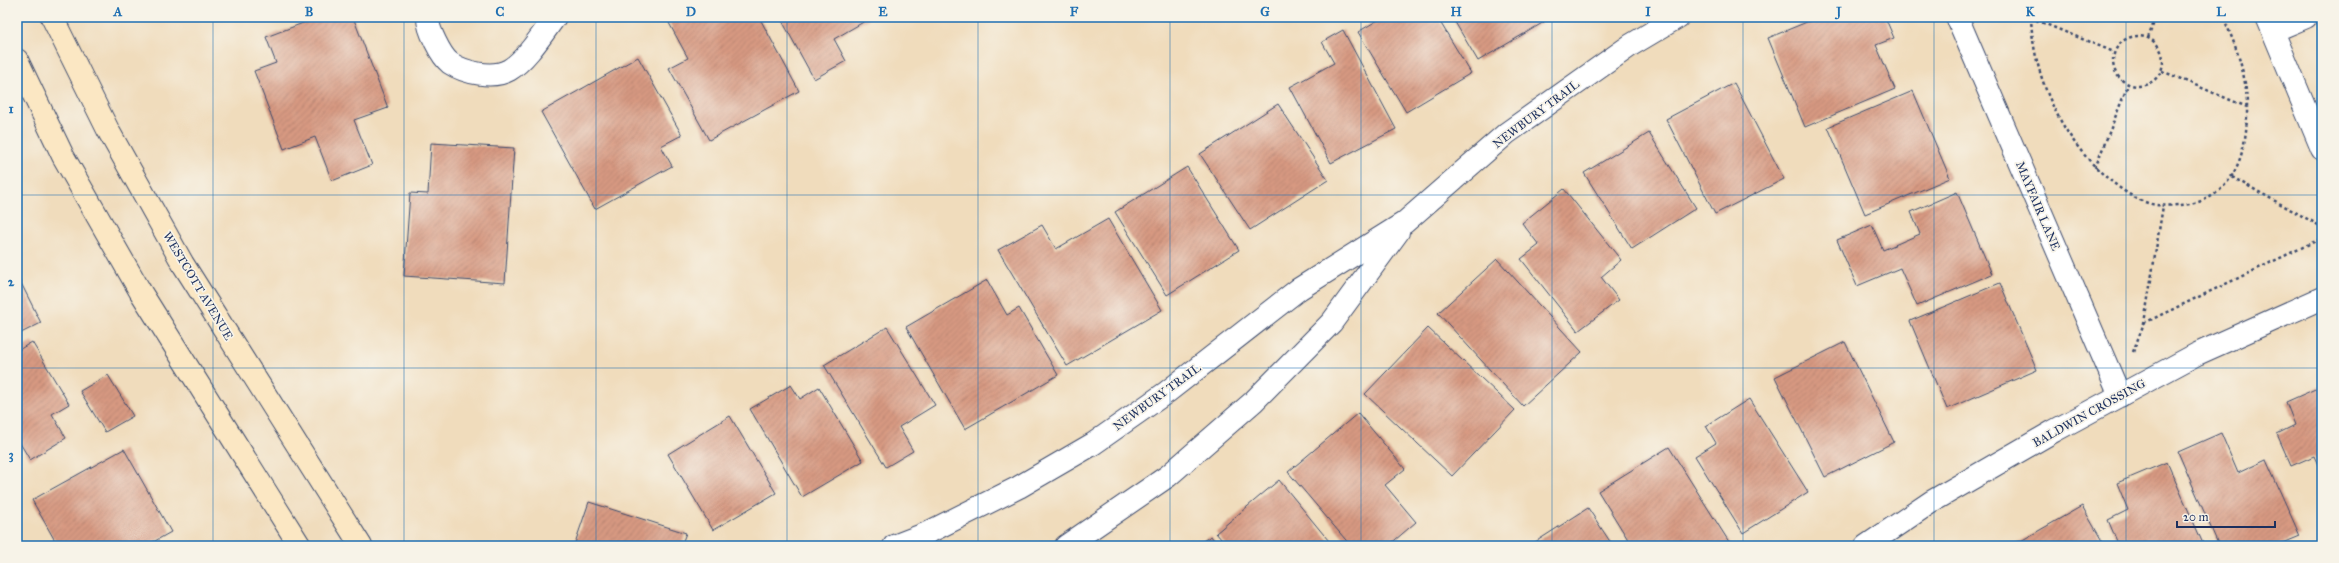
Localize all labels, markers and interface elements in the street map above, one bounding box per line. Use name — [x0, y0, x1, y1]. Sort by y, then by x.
text: A — [113, 4, 123, 20]
text: B — [305, 4, 314, 20]
text: C — [496, 4, 505, 20]
text: D — [686, 4, 696, 20]
text: E — [878, 4, 888, 20]
text: F — [1070, 4, 1079, 20]
text: G — [1260, 4, 1270, 20]
text: H — [1450, 4, 1462, 20]
text: I — [1645, 4, 1651, 20]
text: J — [1834, 4, 1842, 20]
text: K — [2025, 4, 2035, 20]
text: L — [2216, 4, 2226, 20]
street label: NEWBURY TRAIL — [1490, 77, 1582, 151]
text: 1 — [8, 101, 14, 117]
street label: MAYFAIR LANE — [2013, 159, 2063, 253]
street label: WESTCOTT AVENUE — [160, 229, 236, 343]
text: 2 — [8, 274, 15, 290]
street label: NEWBURY TRAIL — [1111, 361, 1203, 433]
street label: BALDWIN CROSSING — [2030, 376, 2148, 450]
text: 3 — [8, 447, 14, 463]
scale bar — [2177, 503, 2275, 529]
text: 20 m — [2183, 510, 2209, 524]

